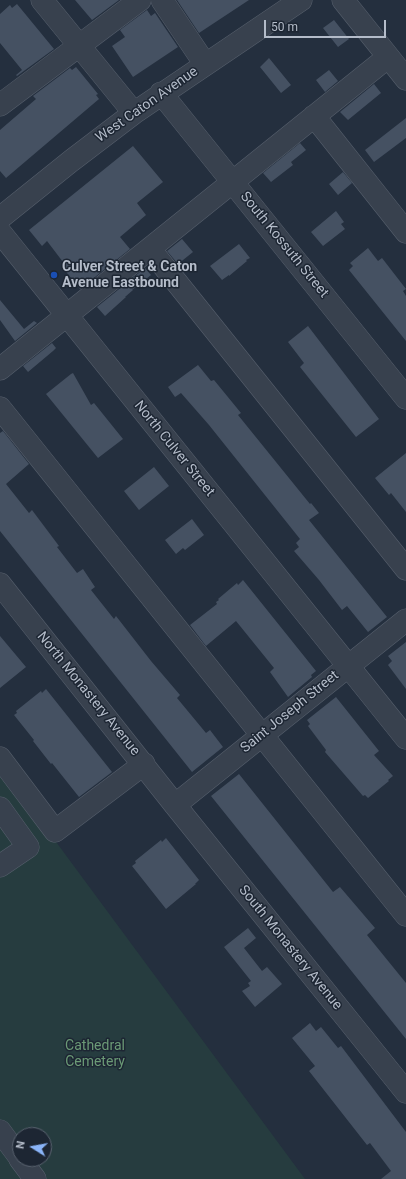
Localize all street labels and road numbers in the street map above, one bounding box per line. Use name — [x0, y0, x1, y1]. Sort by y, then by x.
street label: West Caton Avenue — [93, 63, 201, 147]
street label: South Kossuth Street — [236, 189, 332, 301]
street label: North Culver Street — [130, 398, 218, 500]
street label: North Monastery Avenue — [33, 629, 143, 759]
street label: Saint Joseph Street — [238, 667, 342, 757]
street label: South Monastery Avenue — [235, 882, 345, 1014]

